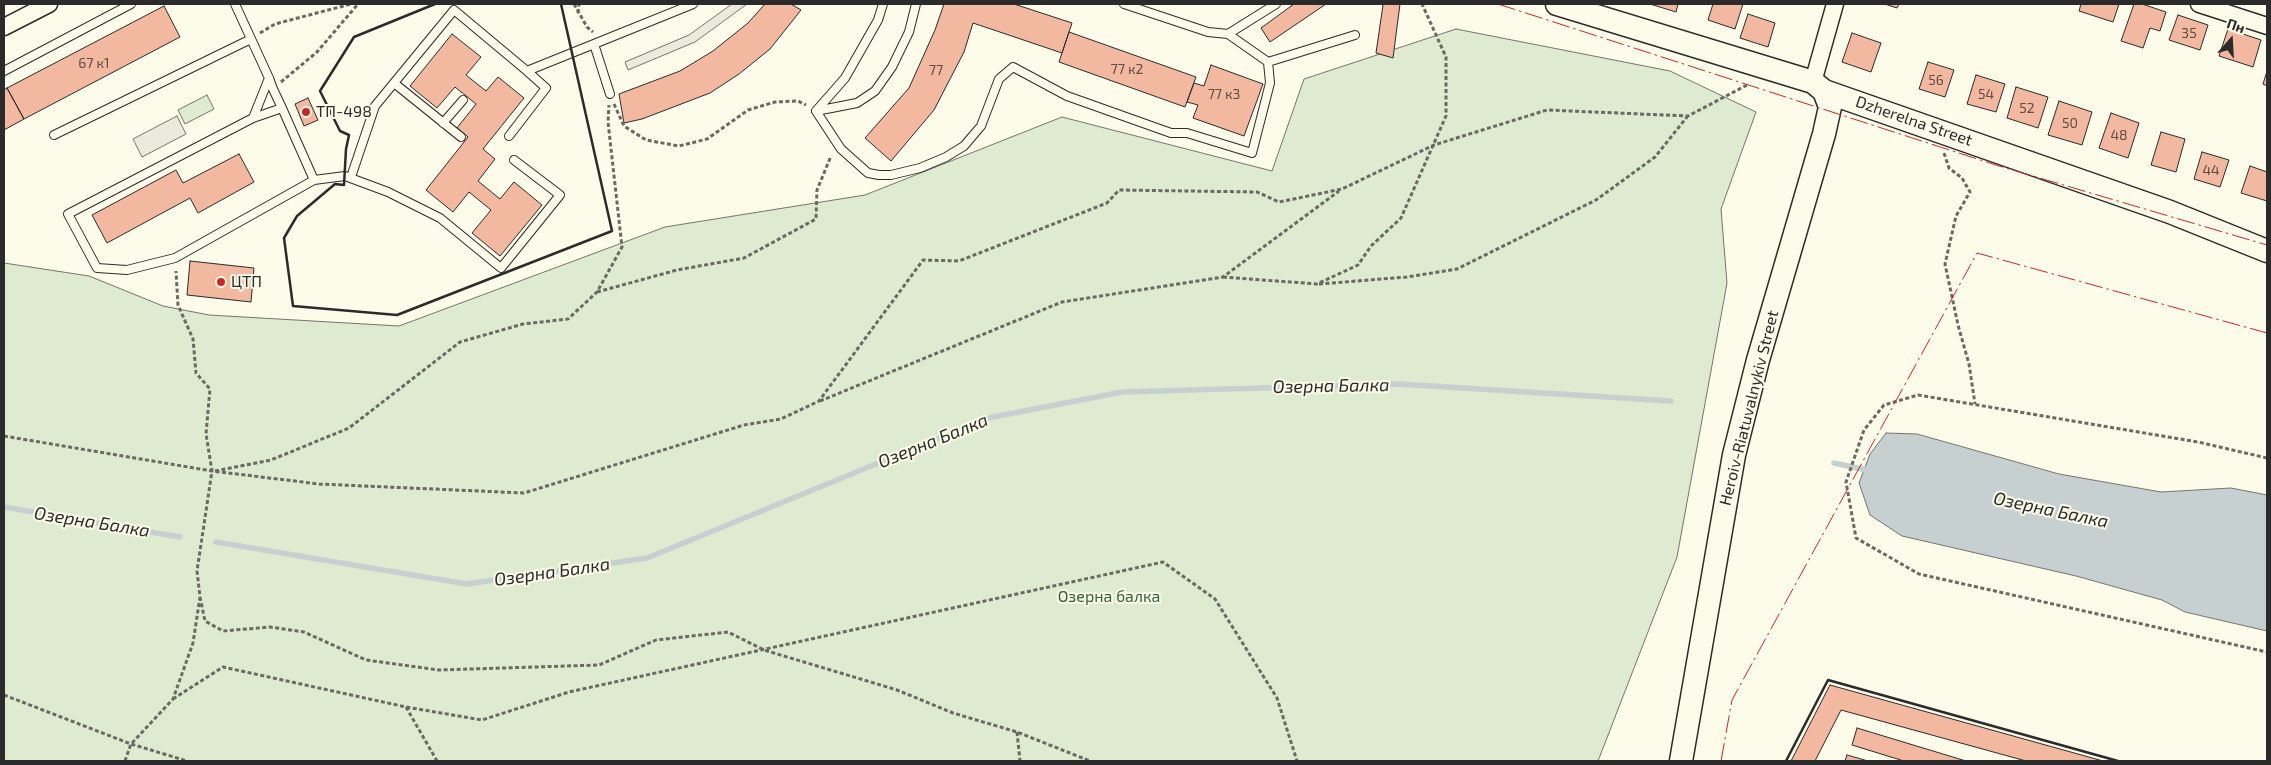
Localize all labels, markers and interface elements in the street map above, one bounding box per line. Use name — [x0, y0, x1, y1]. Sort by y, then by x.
text: Пн — [2225, 14, 2247, 36]
north arrow — [2206, 15, 2256, 65]
house number: 35 — [2181, 25, 2197, 41]
house number: 67 к1 — [78, 55, 110, 71]
house number: 77 к2 — [1111, 61, 1143, 77]
house number: 77 — [929, 62, 943, 78]
house number: 56 — [1928, 72, 1944, 88]
house number: 77 к3 — [1208, 86, 1240, 102]
house number: 54 — [1978, 86, 1994, 102]
street label: Dzherelna Street — [1853, 92, 1975, 150]
house number: 52 — [2019, 100, 2035, 116]
place label: ТП-498 — [316, 102, 372, 122]
marker: ТП-498 — [300, 106, 312, 118]
house number: 50 — [2062, 115, 2078, 131]
house number: 48 — [2110, 127, 2128, 143]
house number: 44 — [2202, 162, 2220, 178]
place label: ЦТП — [231, 272, 262, 292]
marker: ЦТП — [215, 276, 227, 288]
street label: Heroiv-Riatuvalnykiv Street — [1715, 308, 1783, 508]
water label: Озерна Балка — [1272, 374, 1390, 398]
water label: Озерна Балка — [875, 409, 991, 473]
water label: Озерна Балка — [1992, 487, 2110, 533]
water label: Озерна Балка — [33, 502, 151, 542]
water label: Озерна Балка — [493, 553, 611, 591]
park label: Озерна балка — [1058, 587, 1160, 607]

